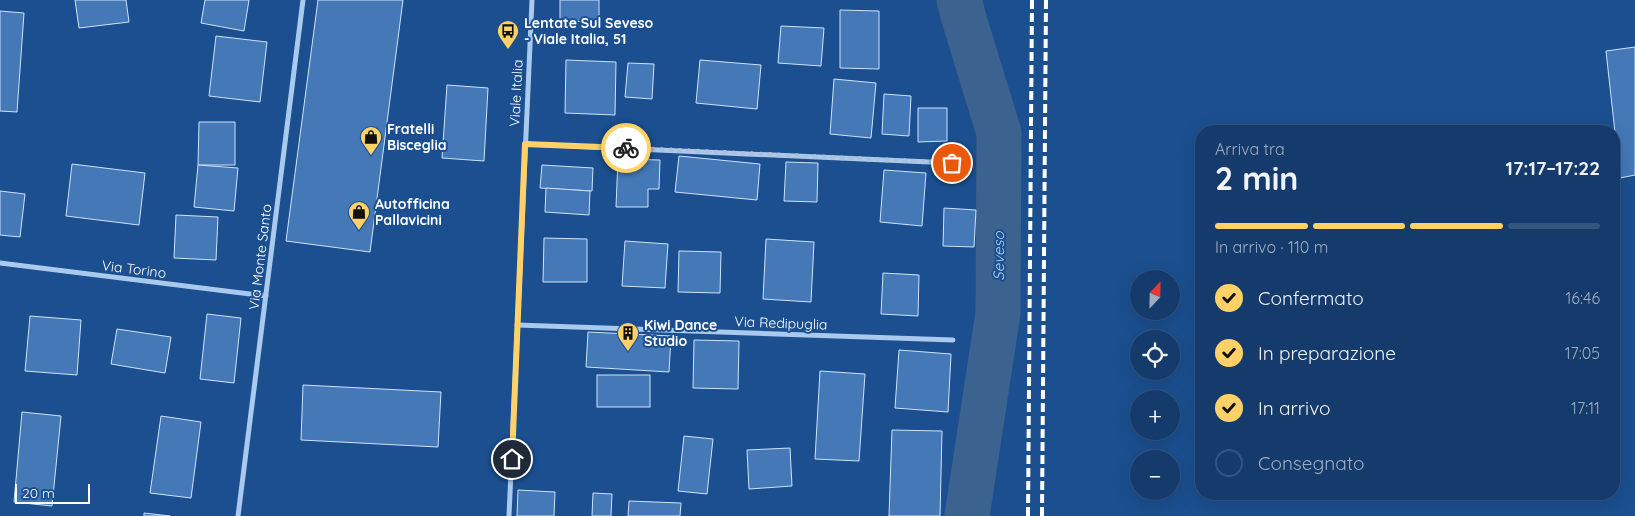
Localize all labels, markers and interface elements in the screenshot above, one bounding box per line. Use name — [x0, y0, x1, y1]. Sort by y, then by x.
place label: Lentate Sul Seveso - Viale Italia, 51 — [524, 14, 653, 48]
bus stop icon: Lentate Sul Seveso - Viale Italia, 51 — [496, 19, 520, 50]
street label: Viale Italia — [505, 59, 527, 127]
place label: Fratelli Bisceglia — [387, 120, 447, 154]
courier — [601, 123, 651, 173]
shop icon: Fratelli Bisceglia — [359, 125, 383, 156]
icon: bike — [612, 134, 640, 162]
text: Arriva tra — [1215, 139, 1285, 159]
pin — [931, 142, 973, 184]
icon: bag — [938, 149, 966, 177]
text: 17:17–17:22 — [1505, 156, 1600, 180]
text: 2 min — [1215, 158, 1298, 198]
place label: Autofficina Pallavicini — [375, 195, 450, 229]
shop icon: Autofficina Pallavicini — [347, 200, 371, 231]
street label: Via Monte Santo — [245, 203, 275, 311]
water label: Seveso — [989, 230, 1008, 281]
text: In arrivo · 110 m — [1215, 237, 1328, 257]
street label: Via Torino — [101, 256, 167, 282]
north arrow — [1130, 270, 1180, 320]
map controls — [1130, 270, 1180, 500]
icon: check — [1215, 284, 1243, 312]
text: Confermato — [1258, 286, 1364, 310]
text: 16:46 — [1565, 288, 1600, 308]
street label: Via Redipuglia — [734, 312, 828, 334]
place label: Kiwi Dance Studio — [644, 316, 717, 350]
building icon: Kiwi Dance Studio — [616, 321, 640, 352]
button: locate — [1130, 330, 1180, 380]
icon: check — [1215, 339, 1243, 367]
text: In preparazione — [1258, 341, 1396, 365]
text: 17:05 — [1565, 343, 1600, 363]
button: + — [1130, 390, 1180, 440]
icon: check — [1215, 394, 1243, 422]
text: In arrivo — [1258, 396, 1331, 420]
text: 17:11 — [1571, 398, 1600, 418]
pin — [491, 438, 533, 480]
icon: home — [498, 445, 526, 473]
button: − — [1130, 450, 1180, 500]
text: Consegnato — [1258, 451, 1365, 475]
scale bar — [15, 481, 90, 504]
text: 20 m — [22, 484, 55, 502]

